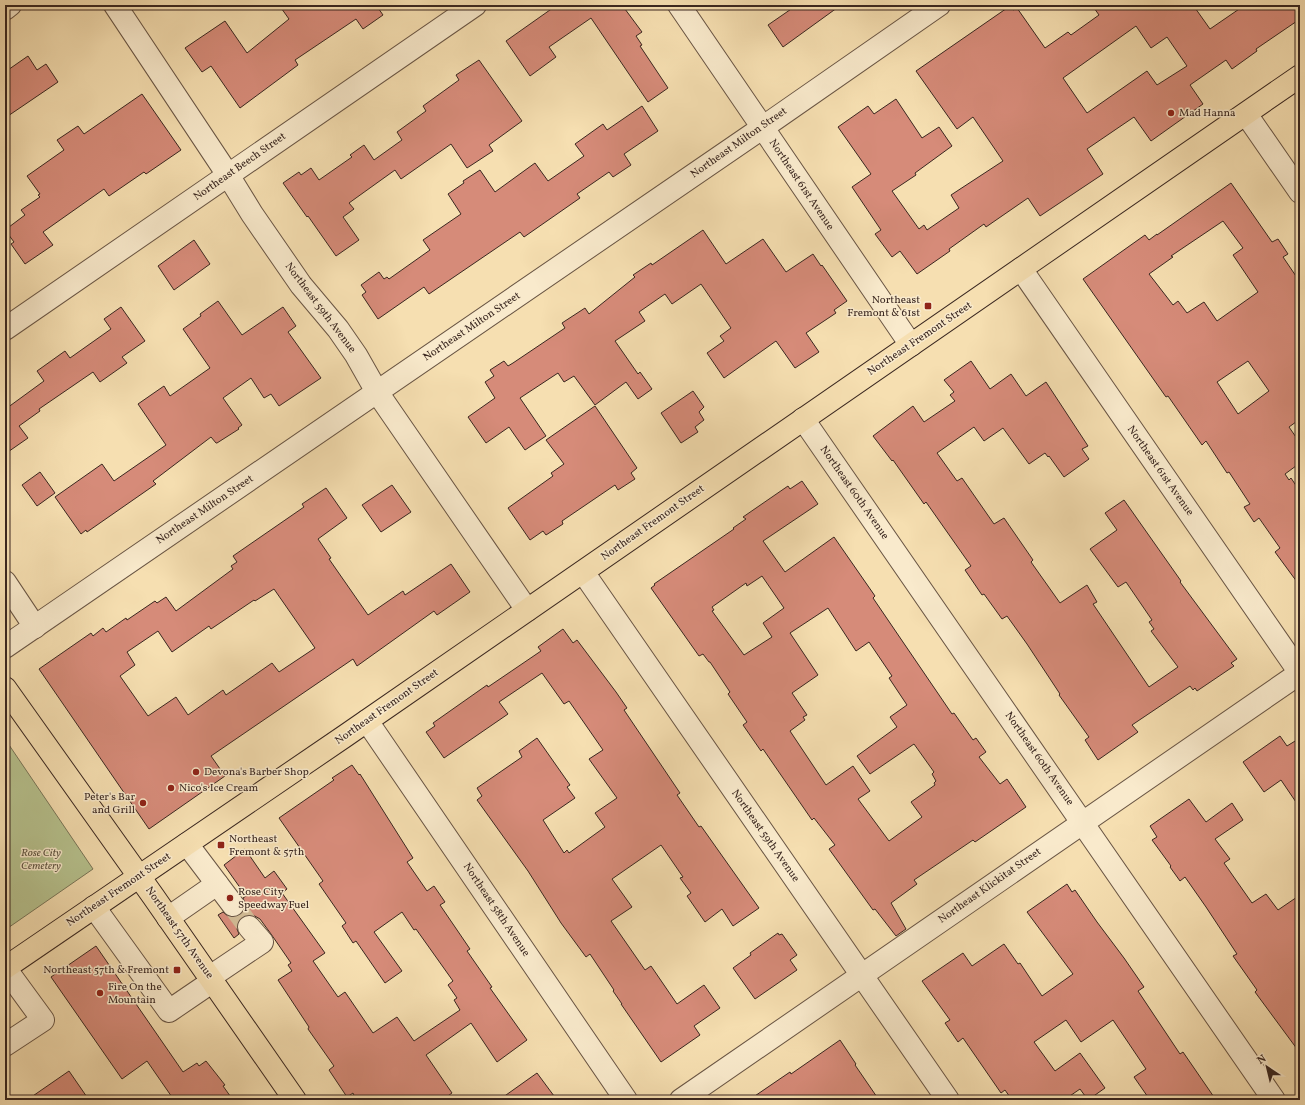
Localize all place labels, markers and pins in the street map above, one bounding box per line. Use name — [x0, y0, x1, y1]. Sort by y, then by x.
place label: Mad Hanna — [1179, 106, 1236, 121]
marker: Mad Hanna — [1166, 108, 1176, 118]
place label: Northeast Fremont & 61st — [847, 293, 920, 321]
marker: Northeast Fremont & 61st — [923, 301, 933, 311]
place label: Devona's Barber Shop — [204, 765, 309, 780]
marker: Devona's Barber Shop — [191, 767, 201, 777]
place label: Nico's Ice Cream — [179, 781, 258, 796]
marker: Nico's Ice Cream — [166, 783, 176, 793]
place label: Peter's Bar and Grill — [84, 790, 135, 818]
marker: Peter's Bar and Grill — [138, 798, 148, 808]
place label: Northeast Fremont & 57th — [229, 832, 305, 860]
marker: Northeast Fremont & 57th — [216, 840, 226, 850]
place label: Rose City Speedway Fuel — [238, 885, 309, 913]
marker: Rose City Speedway Fuel — [225, 893, 235, 903]
place label: Northeast 57th & Fremont — [43, 963, 169, 978]
marker: Northeast 57th & Fremont — [172, 965, 182, 975]
place label: Fire On the Mountain — [108, 980, 162, 1008]
marker: Fire On the Mountain — [95, 988, 105, 998]

